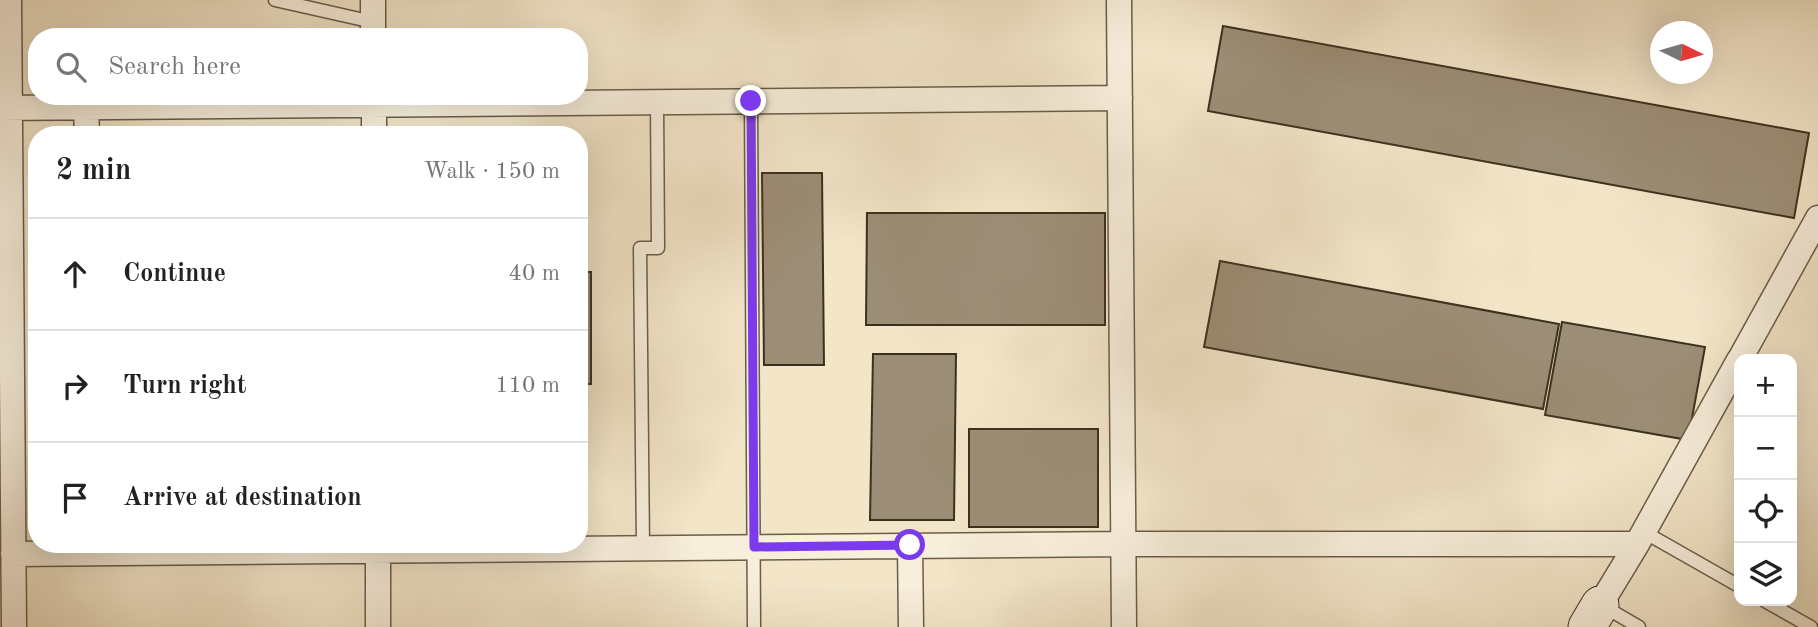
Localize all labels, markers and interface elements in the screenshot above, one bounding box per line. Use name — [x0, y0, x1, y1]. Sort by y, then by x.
north arrow — [1650, 21, 1713, 84]
search box — [28, 28, 588, 105]
icon: search — [52, 48, 90, 86]
text: Search here — [108, 54, 241, 80]
route end — [735, 85, 766, 116]
text: 2 min — [56, 156, 131, 186]
text: Walk · 150 m — [424, 160, 560, 183]
icon: ahead — [56, 255, 94, 293]
text: Continue — [123, 261, 226, 287]
text: 40 m — [509, 262, 560, 285]
map controls — [1734, 354, 1797, 606]
button: + — [1734, 354, 1797, 417]
icon: right — [56, 367, 94, 405]
text: Turn right — [123, 373, 246, 399]
text: 110 m — [495, 374, 560, 397]
button: − — [1734, 417, 1797, 480]
icon: arrive — [56, 479, 94, 517]
button: locate — [1734, 480, 1797, 543]
text: Arrive at destination — [123, 485, 362, 511]
route start — [894, 529, 925, 560]
button: layers — [1734, 543, 1797, 606]

